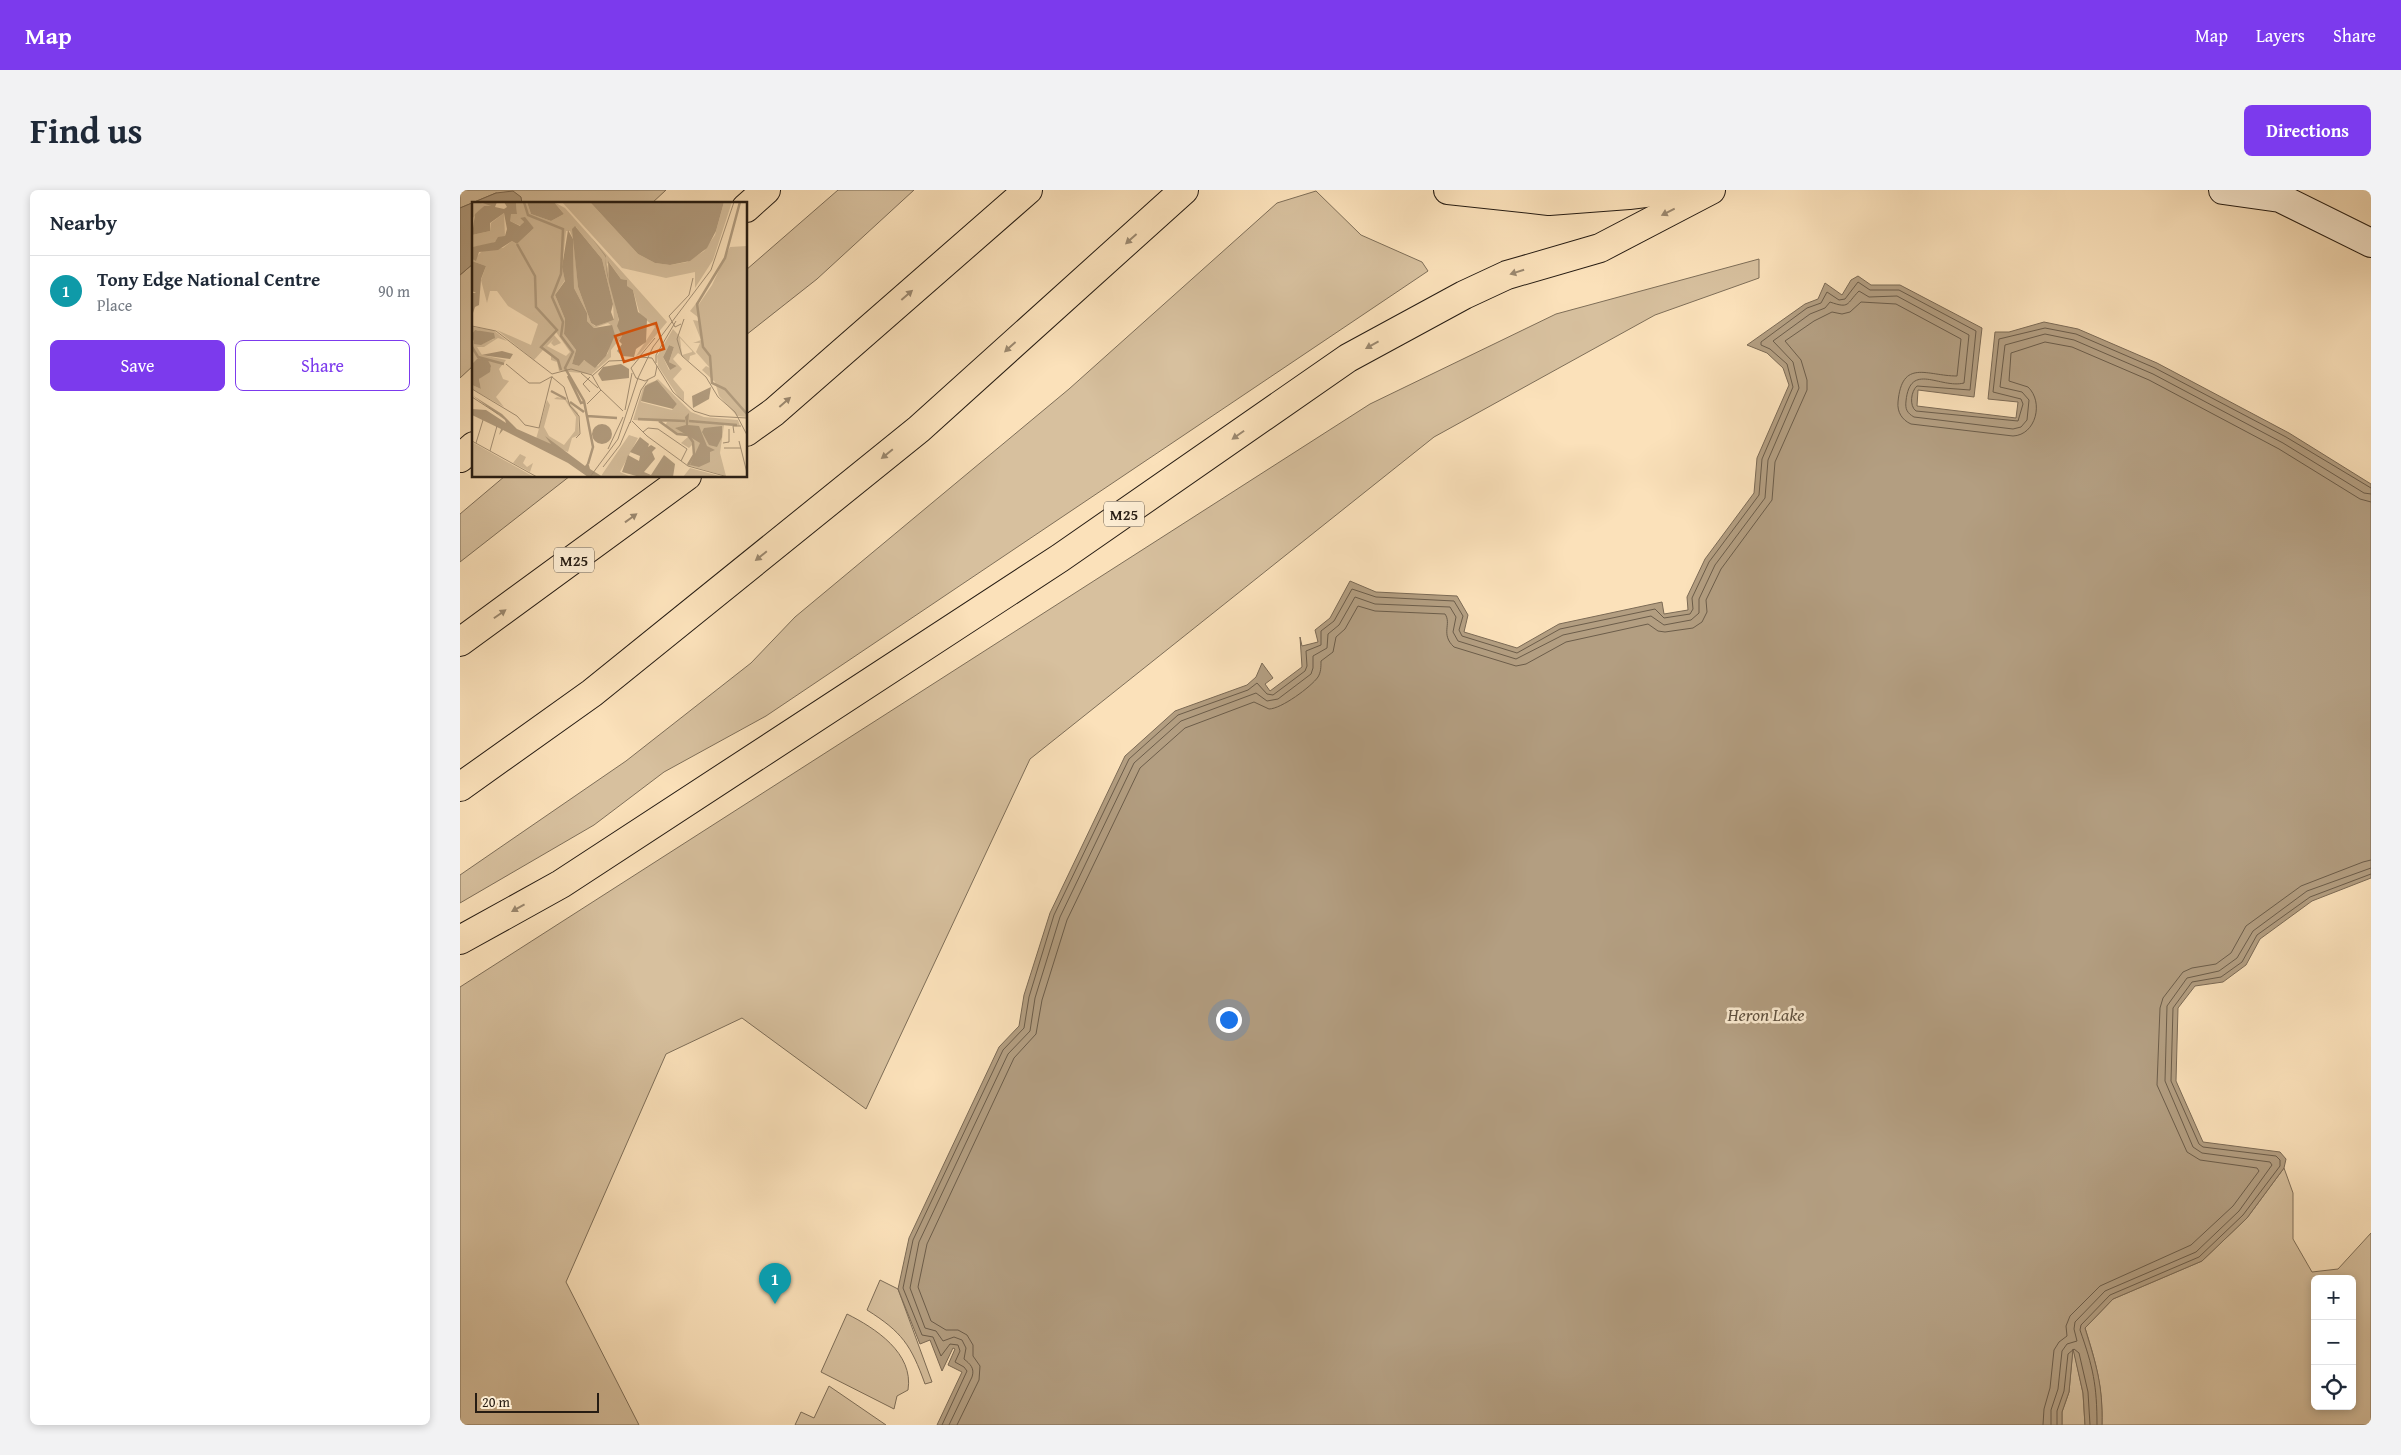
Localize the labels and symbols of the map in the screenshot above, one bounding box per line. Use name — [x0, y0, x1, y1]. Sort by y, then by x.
inset map — [472, 202, 748, 478]
one-way arrow — [1661, 208, 1675, 217]
one-way arrow — [1125, 233, 1137, 245]
one-way arrow — [1510, 269, 1525, 276]
one-way arrow — [900, 290, 913, 301]
one-way arrow — [1004, 341, 1016, 353]
one-way arrow — [1365, 341, 1380, 349]
one-way arrow — [778, 397, 791, 408]
one-way arrow — [1231, 430, 1244, 440]
one-way arrow — [881, 448, 894, 459]
road number: M25 — [1104, 502, 1144, 526]
one-way arrow — [624, 513, 638, 523]
road number: M25 — [554, 548, 594, 572]
one-way arrow — [755, 551, 768, 562]
one-way arrow — [493, 609, 507, 619]
one-way arrow — [511, 903, 525, 912]
water label: Heron Lake — [1726, 1001, 1805, 1028]
your location — [1216, 1007, 1242, 1033]
pin: 1 — [759, 1263, 791, 1304]
scale bar — [475, 1390, 599, 1413]

